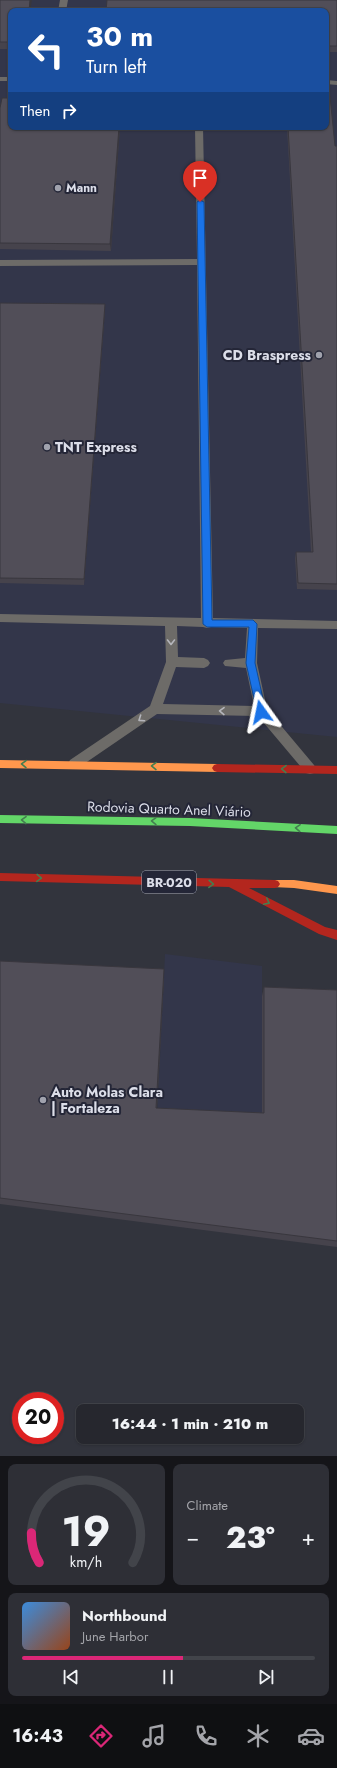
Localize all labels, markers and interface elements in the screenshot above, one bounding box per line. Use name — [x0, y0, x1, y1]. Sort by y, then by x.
text: 30 m — [86, 16, 153, 57]
icon: left — [20, 24, 72, 76]
text: Turn left — [86, 54, 146, 80]
text: Then — [20, 100, 50, 122]
icon: right — [58, 100, 80, 122]
pin — [183, 161, 217, 202]
icon: arrive — [189, 167, 211, 189]
place label: Mann — [66, 179, 97, 197]
marker: Mann — [53, 183, 63, 193]
place label: CD Braspress — [223, 345, 312, 365]
marker: CD Braspress — [314, 350, 324, 360]
place label: TNT Express — [55, 437, 138, 457]
marker: TNT Express — [42, 442, 52, 452]
one-way arrow — [167, 639, 175, 645]
position arrow — [240, 691, 282, 733]
one-way arrow — [219, 707, 225, 715]
one-way arrow — [138, 714, 145, 722]
one-way arrow — [21, 760, 27, 768]
one-way arrow — [151, 762, 157, 770]
one-way arrow — [281, 765, 287, 773]
street label: Rodovia Quarto Anel Viário — [87, 796, 252, 822]
one-way arrow — [21, 816, 27, 824]
one-way arrow — [151, 817, 157, 826]
one-way arrow — [295, 823, 301, 832]
road number: BR-020 — [142, 871, 196, 893]
one-way arrow — [36, 874, 42, 882]
one-way arrow — [208, 879, 214, 888]
one-way arrow — [262, 897, 270, 905]
place label: Auto Molas Clara | Fortaleza — [50, 1082, 163, 1118]
marker: Auto Molas Clara | Fortaleza — [38, 1095, 48, 1105]
speed limit sign: 20 — [12, 1392, 64, 1444]
text: 16:44 · 1 min · 210 m — [112, 1413, 268, 1435]
text: Climate — [187, 1496, 228, 1515]
text: 19 — [62, 1500, 111, 1561]
text: 23° — [226, 1516, 275, 1559]
text: − — [187, 1521, 199, 1553]
text: + — [301, 1521, 315, 1553]
text: km/h — [70, 1551, 102, 1571]
text: Northbound — [82, 1605, 167, 1627]
text: June Harbor — [82, 1627, 148, 1646]
icon: previous — [60, 1666, 82, 1688]
icon: pause — [157, 1666, 179, 1688]
icon: next — [255, 1666, 277, 1688]
icon: directions — [87, 1722, 115, 1750]
icon: music — [140, 1722, 168, 1750]
icon: phone — [192, 1722, 220, 1750]
icon: climate — [244, 1722, 272, 1750]
icon: car — [297, 1722, 325, 1750]
text: 16:43 — [12, 1723, 63, 1749]

